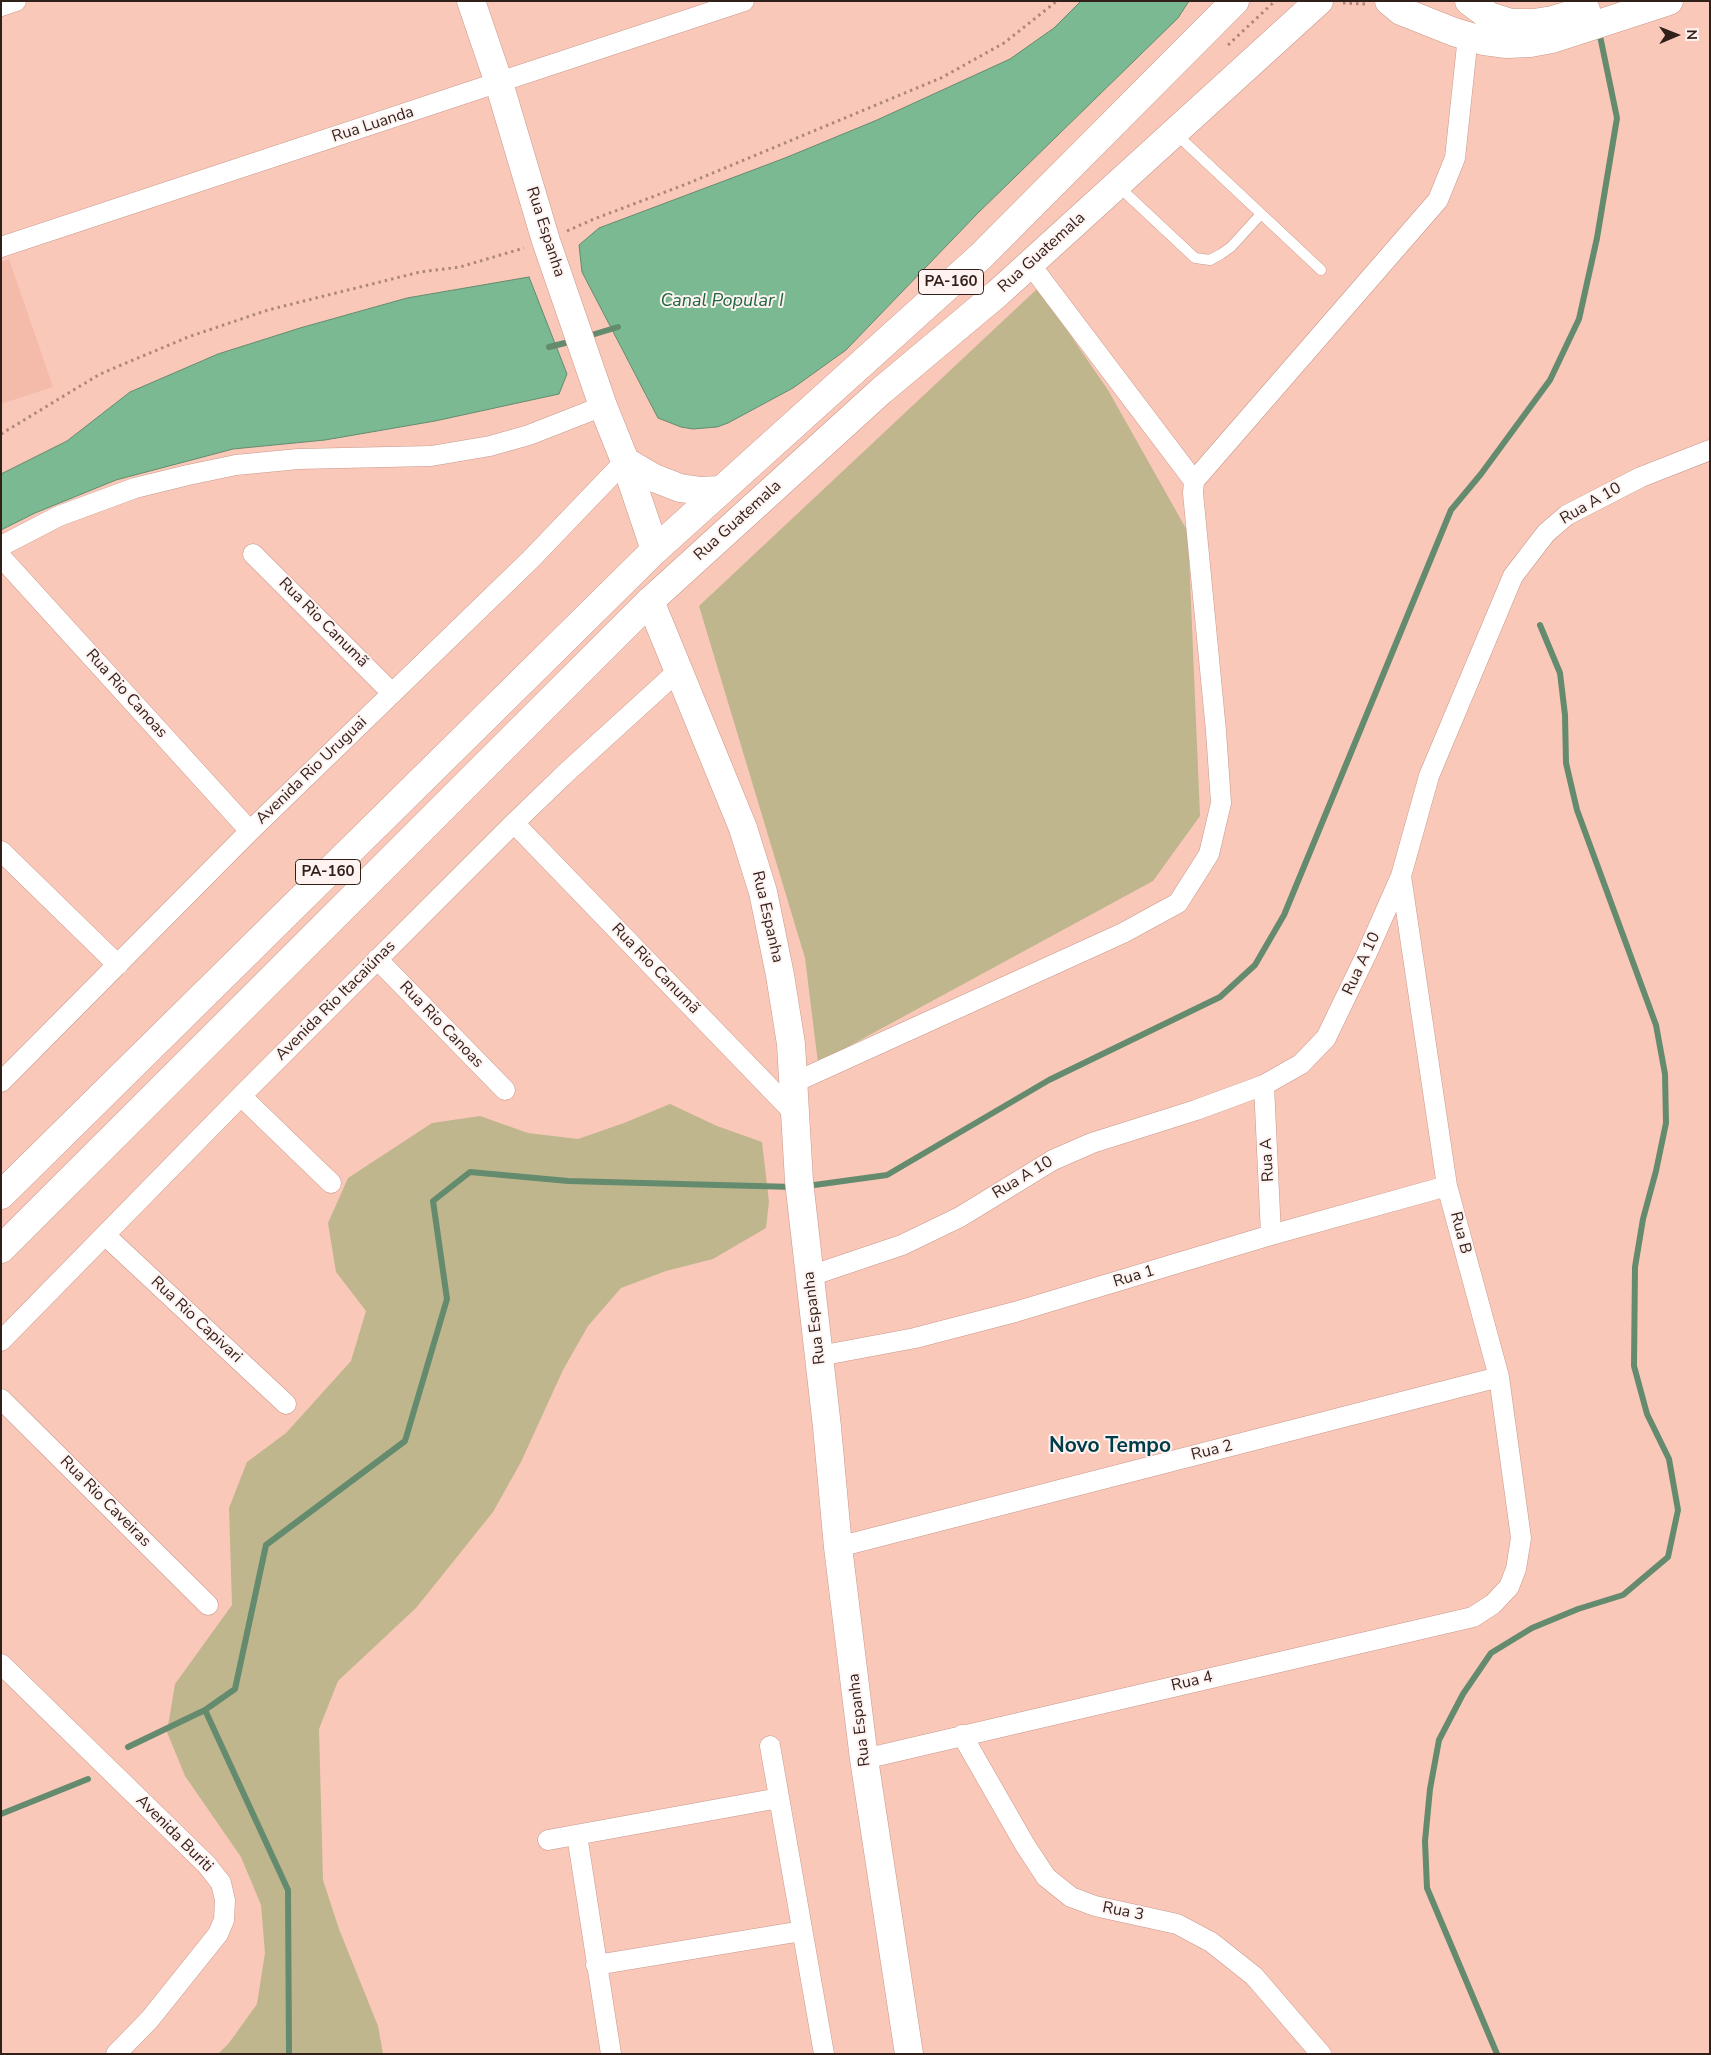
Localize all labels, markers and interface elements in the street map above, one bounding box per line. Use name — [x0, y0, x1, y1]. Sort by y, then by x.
north arrow — [1651, 10, 1701, 60]
text: N — [1682, 29, 1701, 40]
street label: Rua Luanda — [330, 103, 416, 147]
street label: Rua Espanha — [521, 185, 569, 279]
street label: Rua Guatemala — [994, 209, 1090, 297]
road number: PA-160 — [918, 270, 984, 294]
water label: Canal Popular I — [660, 291, 784, 313]
street label: Rua Guatemala — [690, 477, 786, 565]
street label: Rua A 10 — [1557, 479, 1625, 529]
street label: Rua Rio Canumã — [274, 574, 372, 672]
street label: Rua Rio Canoas — [81, 646, 171, 742]
street label: Avenida Rio Uruguai — [252, 713, 372, 829]
road number: PA-160 — [296, 860, 360, 884]
street label: Rua Espanha — [747, 869, 787, 965]
street label: Rua Rio Canumã — [607, 920, 703, 1018]
street label: Rua A 10 — [1339, 929, 1385, 999]
street label: Avenida Rio Itacaiúnas — [272, 937, 400, 1065]
street label: Rua Rio Canoas — [395, 978, 487, 1072]
street label: Rua A — [1257, 1138, 1279, 1182]
street label: Rua A 10 — [989, 1152, 1057, 1204]
street label: Rua B — [1445, 1210, 1475, 1256]
street label: Rua 1 — [1111, 1262, 1157, 1292]
street label: Rua Espanha — [800, 1270, 830, 1366]
street label: Rua Rio Capivari — [146, 1273, 246, 1367]
district label: Novo Tempo — [1049, 1434, 1171, 1460]
street label: Rua 2 — [1189, 1437, 1235, 1465]
street label: Rua Rio Caveiras — [56, 1453, 154, 1551]
street label: Rua 4 — [1169, 1668, 1215, 1696]
street label: Rua Espanha — [845, 1672, 875, 1768]
street label: Avenida Buriti — [131, 1791, 217, 1877]
street label: Rua 3 — [1101, 1899, 1145, 1925]

